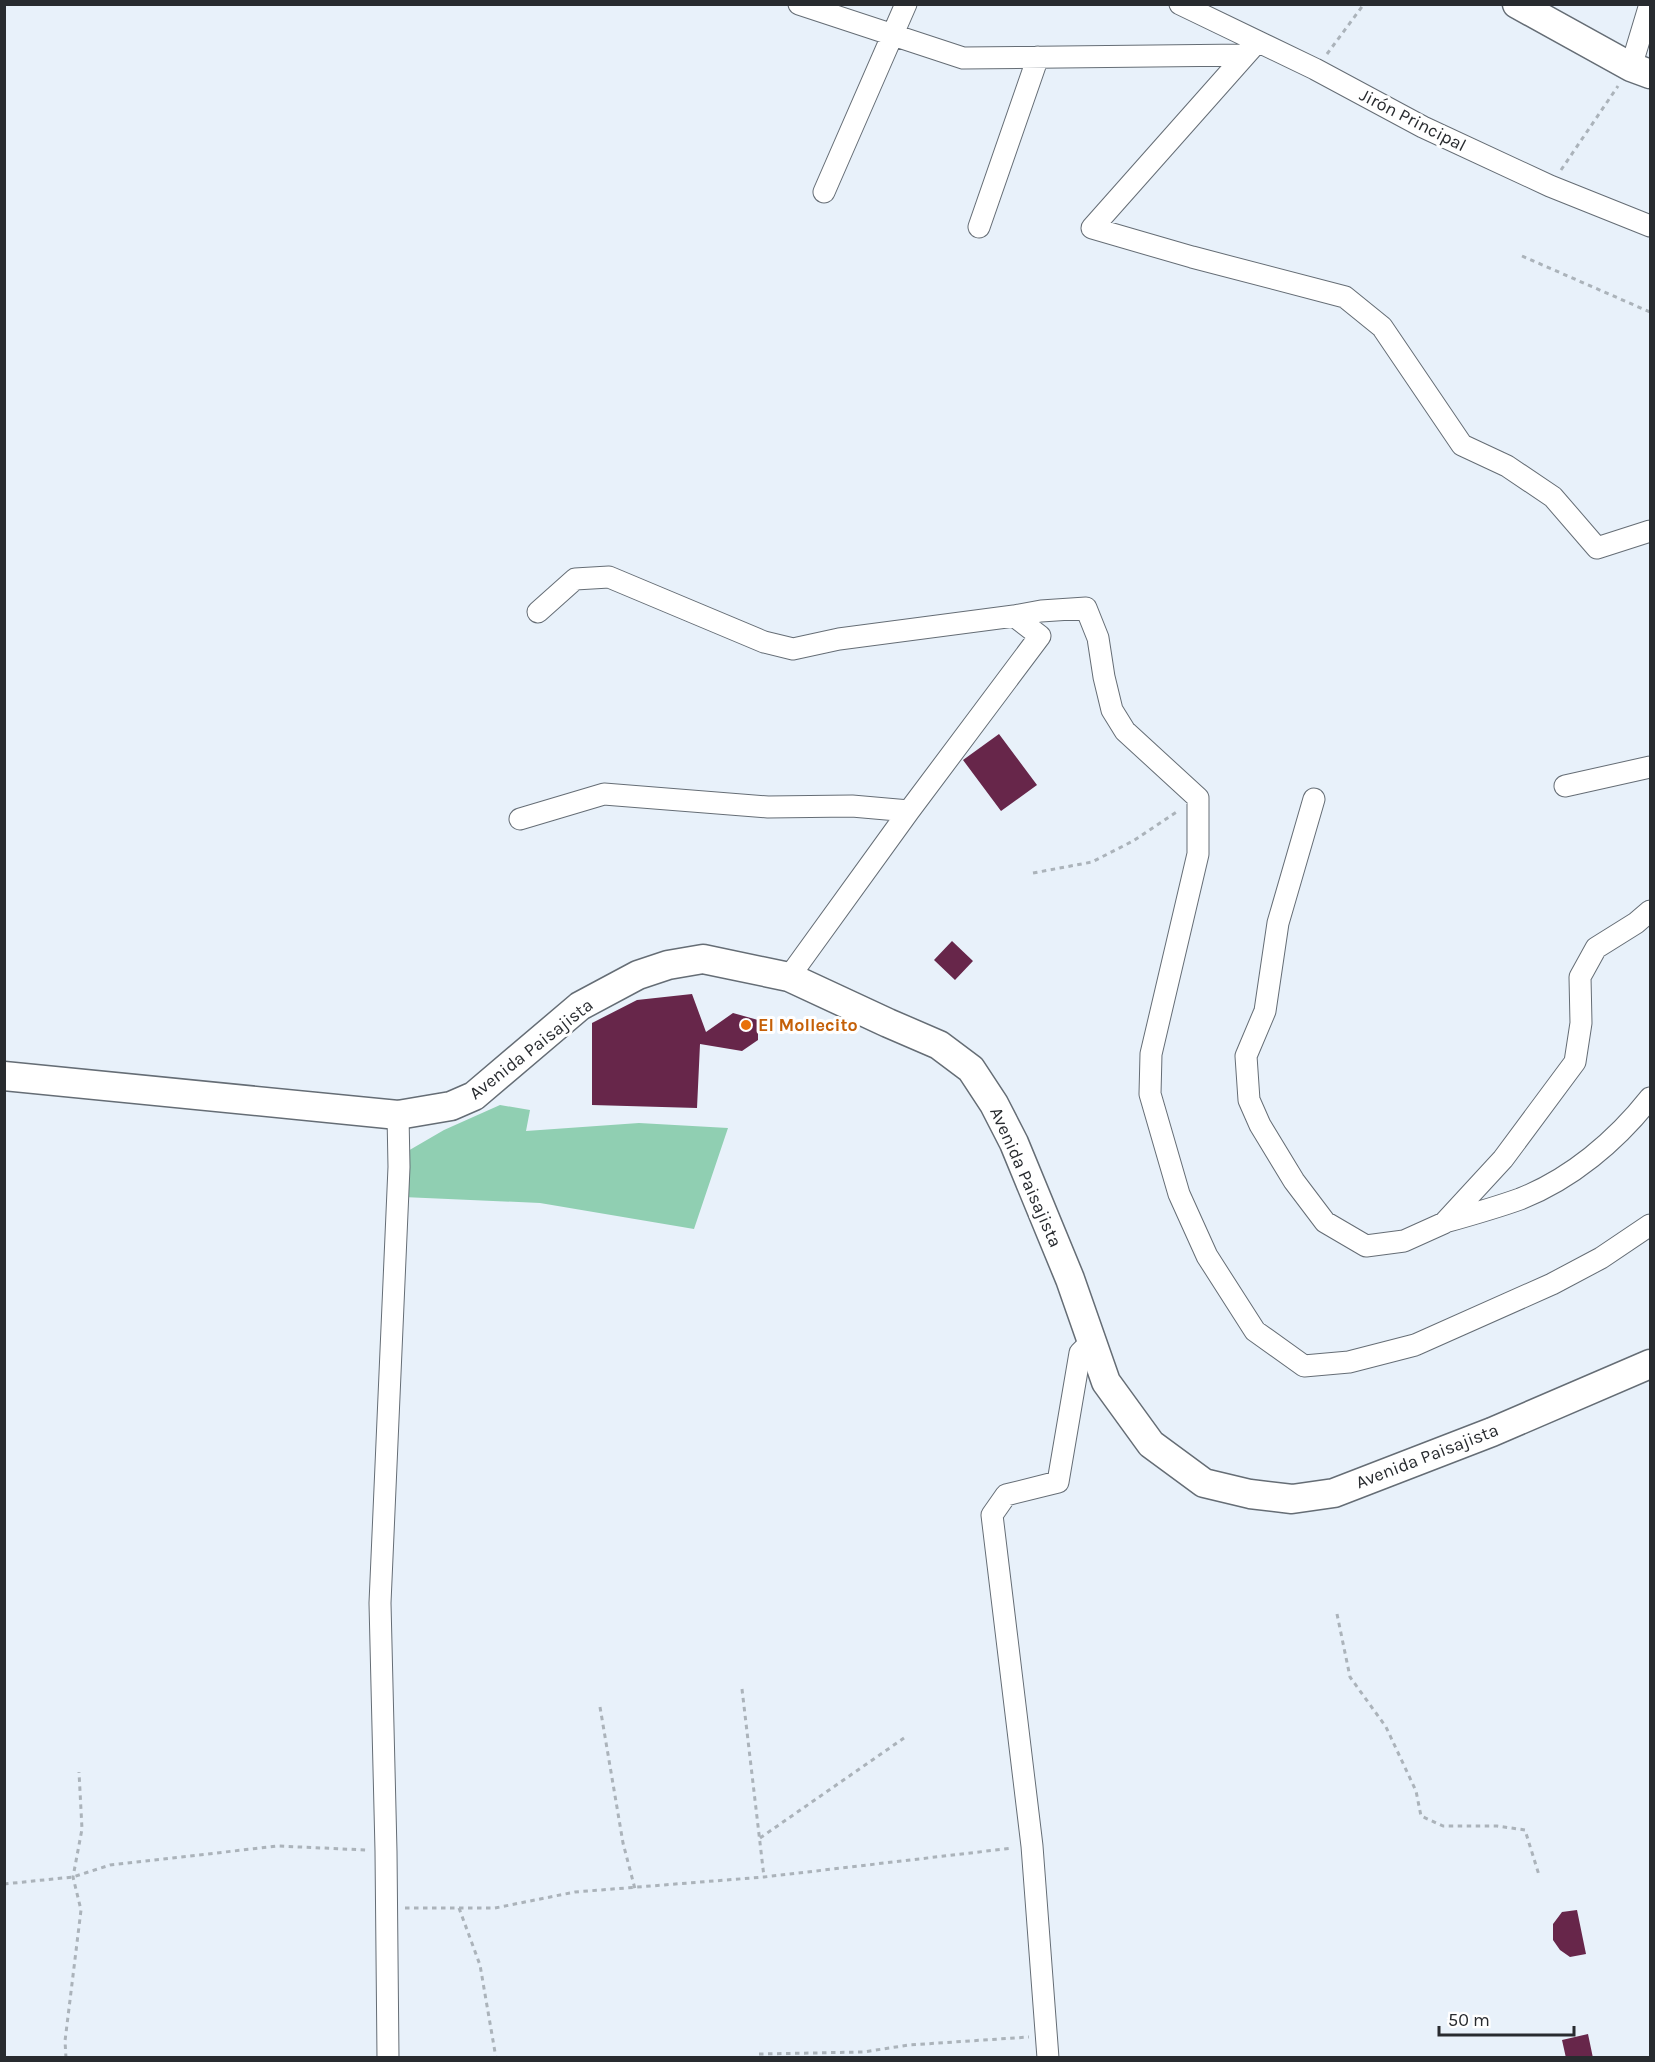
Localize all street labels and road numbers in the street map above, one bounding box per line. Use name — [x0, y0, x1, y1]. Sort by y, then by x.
street label: Jirón Principal — [1356, 84, 1470, 156]
street label: Avenida Paisajista — [465, 994, 597, 1104]
street label: Avenida Paisajista — [985, 1104, 1067, 1250]
street label: Avenida Paisajista — [1353, 1419, 1501, 1493]

